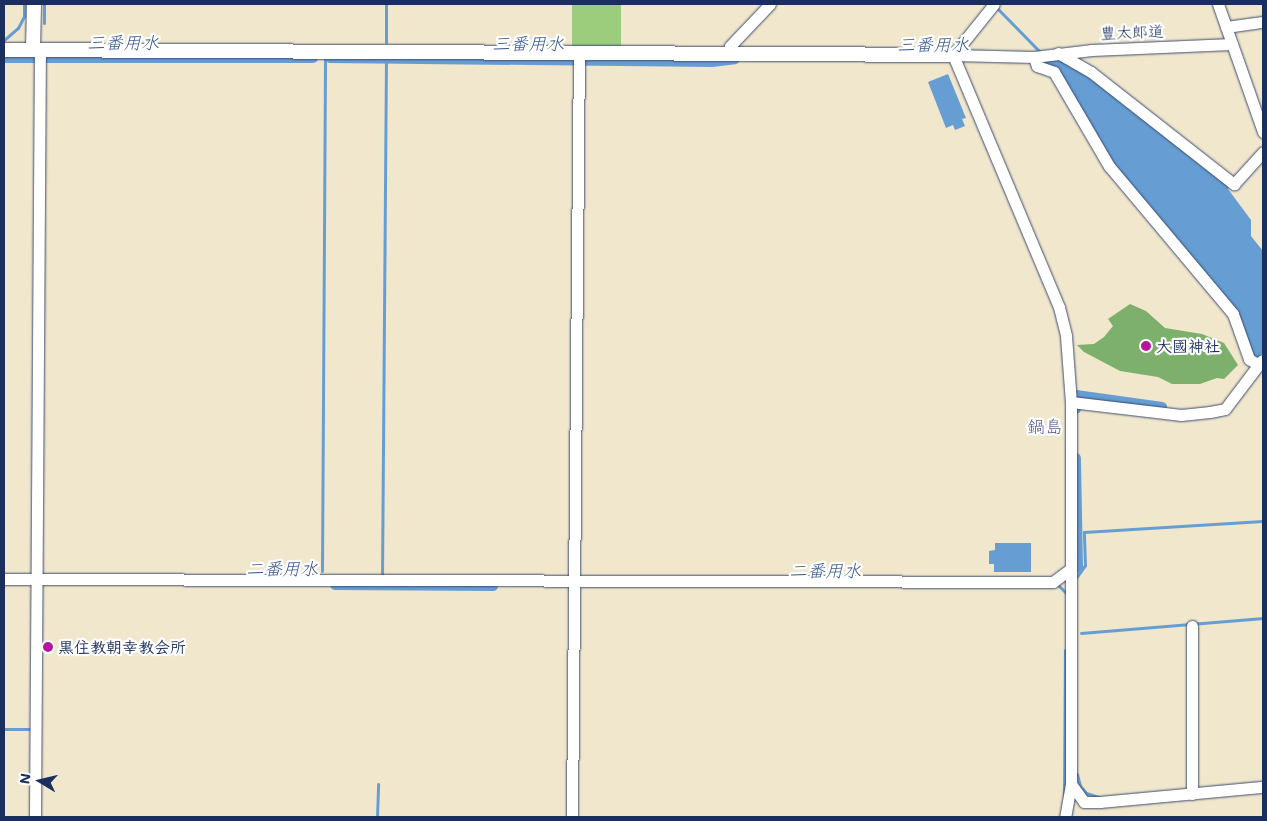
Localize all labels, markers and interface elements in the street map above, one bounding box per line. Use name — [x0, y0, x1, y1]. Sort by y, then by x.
street label: 豊太郎道 — [1100, 21, 1164, 43]
water label: 三番用水 — [87, 31, 159, 53]
water label: 三番用水 — [492, 32, 564, 54]
water label: 三番用水 — [897, 33, 969, 55]
place label: 大國神社 — [1156, 336, 1220, 356]
marker: 大國神社 — [1140, 340, 1152, 352]
district label: 鍋島 — [1027, 415, 1063, 437]
water label: 二番用水 — [246, 557, 318, 579]
water label: 二番用水 — [789, 559, 861, 581]
place label: 黒住教朝幸教会所 — [58, 637, 186, 657]
marker: 黒住教朝幸教会所 — [42, 641, 54, 653]
north arrow — [15, 756, 65, 806]
text: N — [14, 772, 35, 785]

